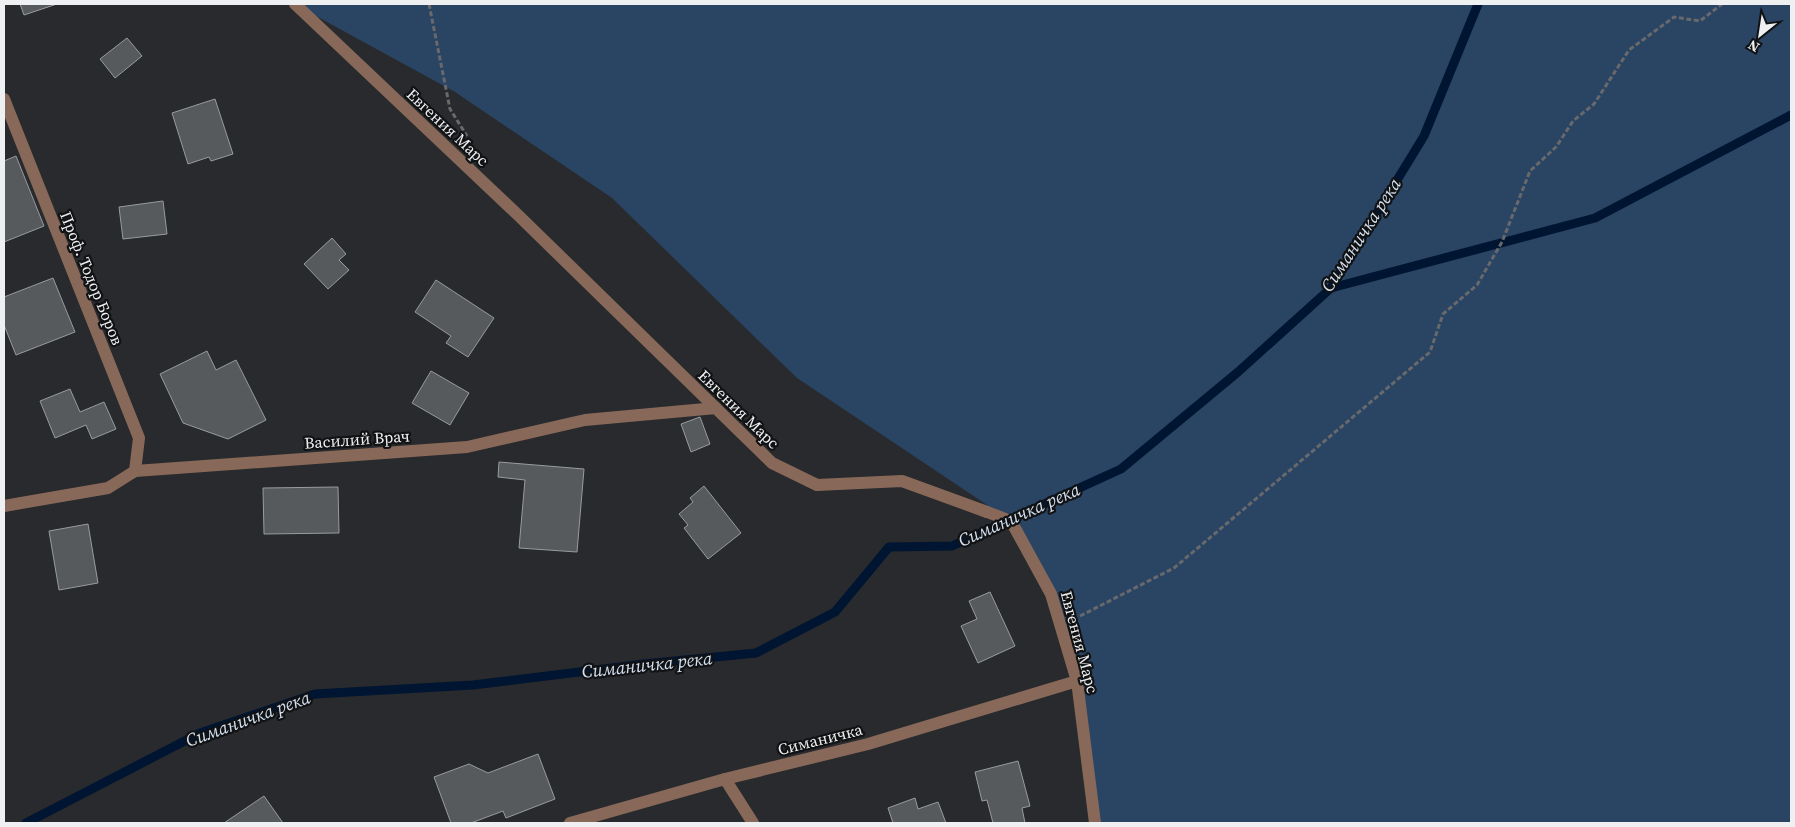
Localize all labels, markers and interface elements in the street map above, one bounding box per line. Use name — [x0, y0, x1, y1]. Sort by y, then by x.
north arrow — [1735, 10, 1785, 60]
text: N — [1744, 35, 1763, 57]
street label: Евгения Марс — [402, 83, 494, 171]
water label: Симаничка река — [1314, 173, 1407, 296]
street label: Проф. Тодор Боров — [55, 208, 129, 348]
street label: Евгения Марс — [694, 365, 785, 454]
street label: Василий Врач — [304, 424, 411, 454]
water label: Симаничка река — [954, 476, 1084, 553]
street label: Евгения Марс — [1056, 588, 1104, 696]
water label: Симаничка река — [581, 645, 714, 684]
water label: Симаничка река — [182, 684, 314, 753]
street label: Симаничка — [775, 718, 865, 760]

